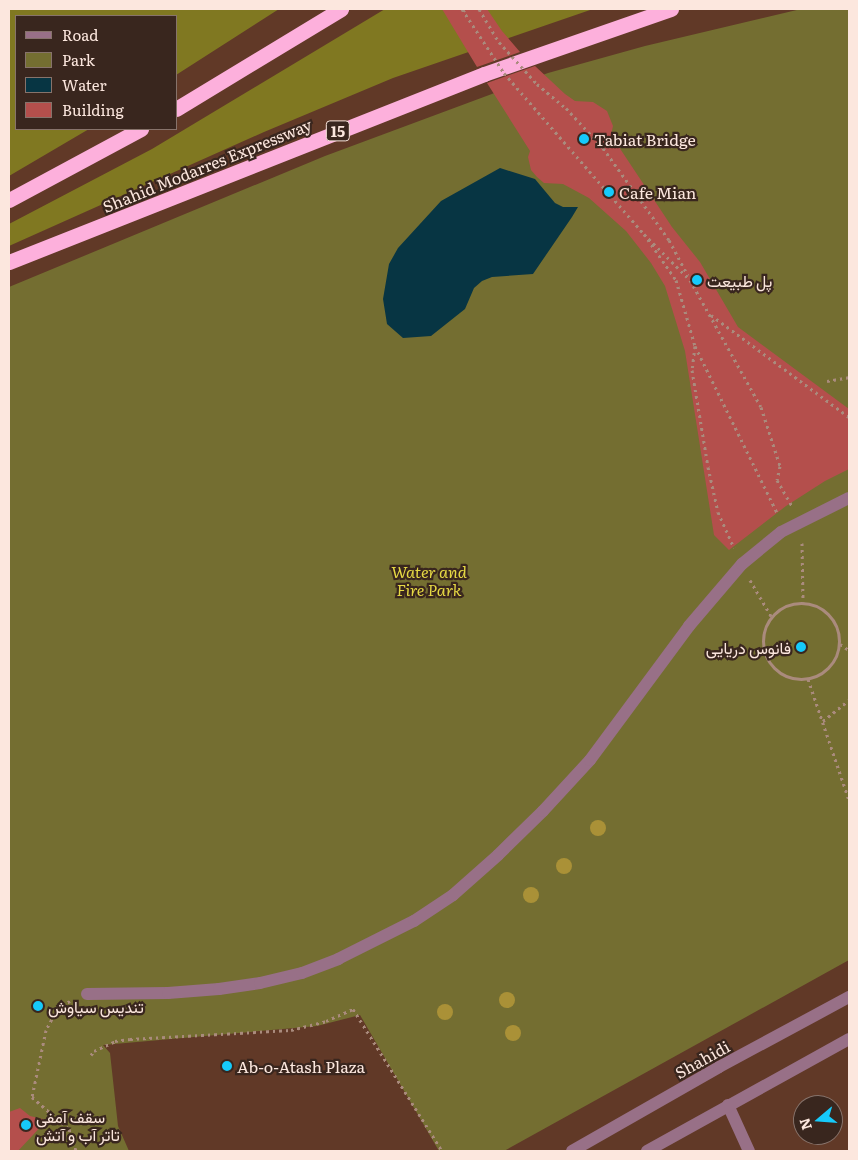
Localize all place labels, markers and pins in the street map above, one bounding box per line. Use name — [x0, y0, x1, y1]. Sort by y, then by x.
place label: Tabiat Bridge — [594, 129, 696, 149]
marker: Tabiat Bridge — [578, 133, 590, 145]
place label: Cafe Mian — [619, 182, 696, 202]
marker: Cafe Mian — [603, 186, 615, 198]
place label: پل طبیعت — [707, 270, 772, 290]
marker: پل طبیعت — [691, 274, 703, 286]
place label: فانوس دریایی — [706, 637, 791, 657]
marker: فانوس دریایی — [795, 641, 807, 653]
place label: تندیس سیاوش — [48, 996, 144, 1016]
marker: تندیس سیاوش — [32, 1000, 44, 1012]
place label: Ab-o-Atash Plaza — [237, 1056, 365, 1076]
marker: Ab-o-Atash Plaza — [221, 1060, 233, 1072]
place label: سقف آمفی تاتر آب و آتش — [36, 1106, 120, 1144]
marker: سقف آمفی تاتر آب و آتش — [20, 1119, 32, 1131]

